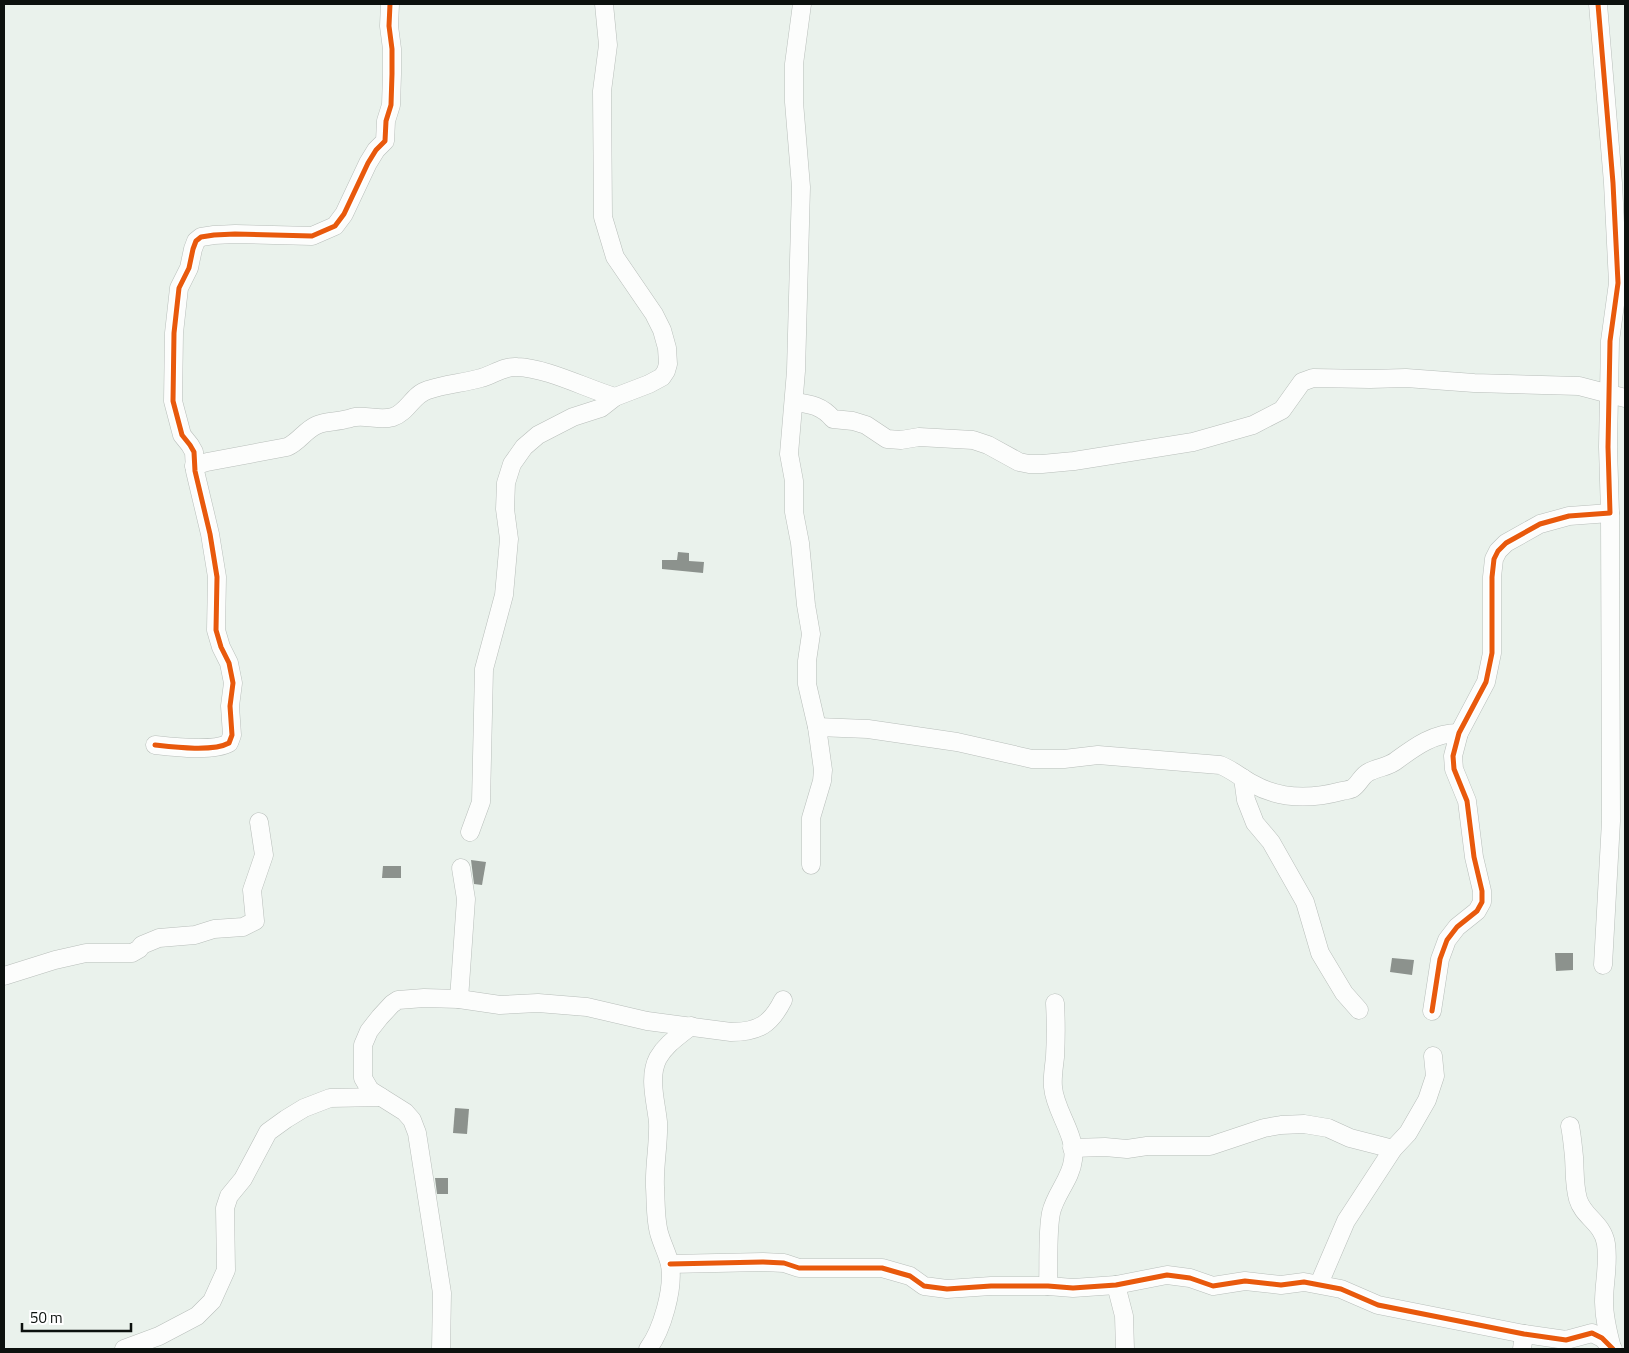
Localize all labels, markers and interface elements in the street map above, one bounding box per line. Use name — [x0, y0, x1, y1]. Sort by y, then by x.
scale bar — [22, 1300, 131, 1332]
text: 50 m — [30, 1306, 63, 1329]

